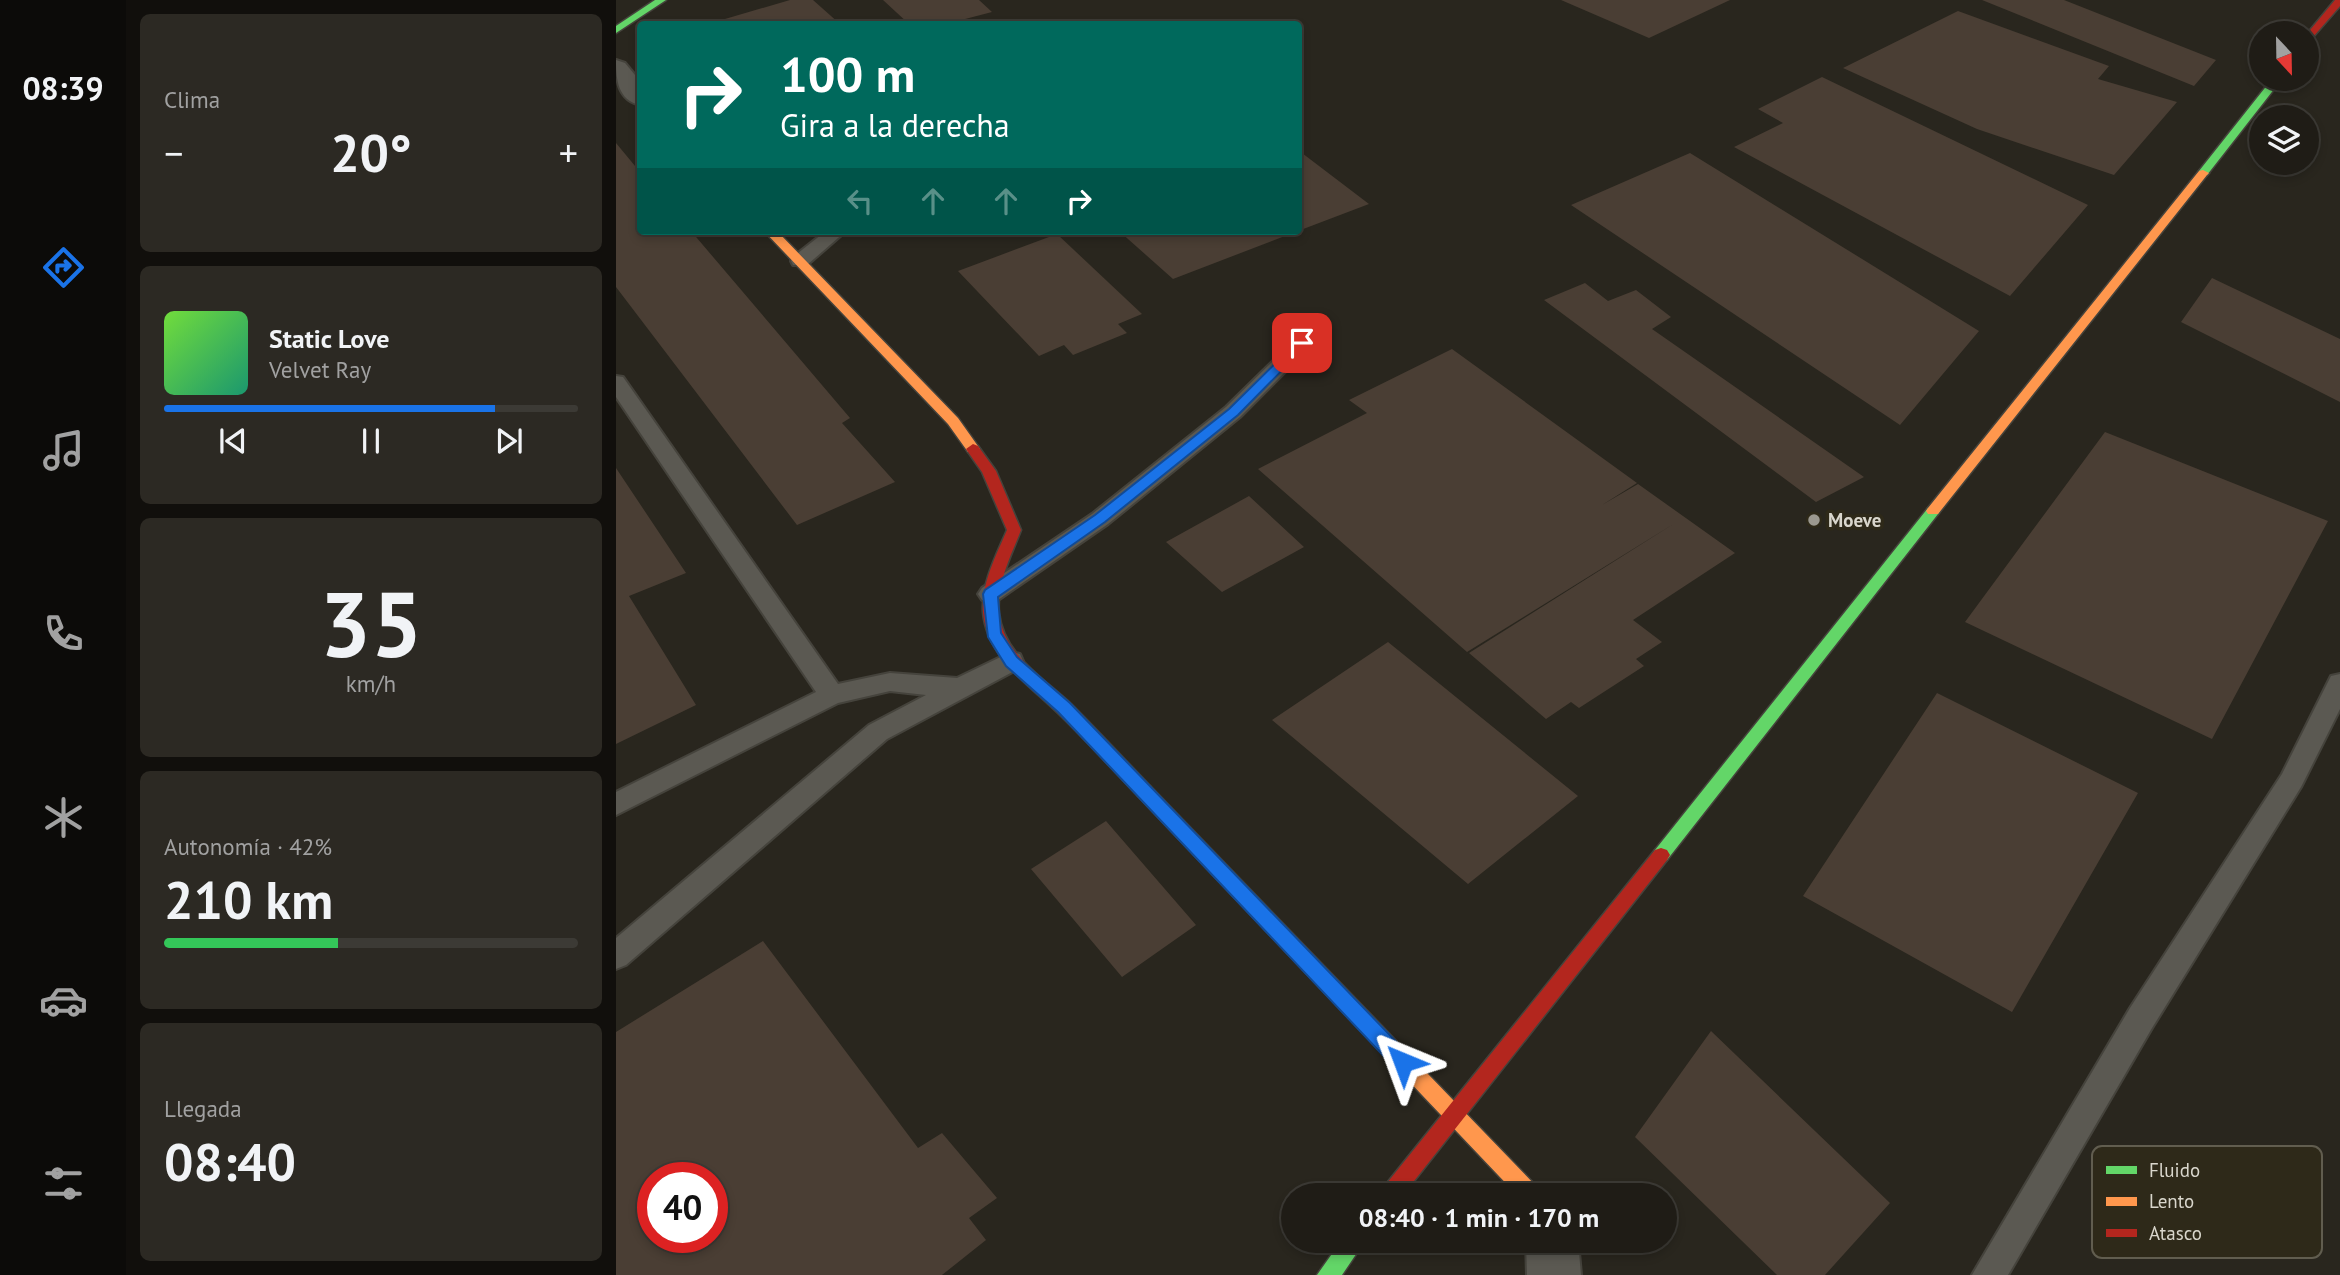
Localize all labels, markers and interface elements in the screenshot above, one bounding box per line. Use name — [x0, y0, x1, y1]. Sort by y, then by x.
north arrow — [2249, 21, 2319, 91]
map controls — [2249, 21, 2319, 175]
text: 100 m — [780, 42, 915, 106]
icon: right — [665, 49, 756, 140]
text: 08:39 — [22, 67, 104, 109]
text: Clima — [164, 85, 220, 114]
text: Gira a la derecha — [780, 104, 1010, 146]
button: layers — [2249, 105, 2319, 175]
text: 20° — [330, 119, 412, 186]
text: − — [164, 128, 183, 177]
text: + — [559, 128, 578, 177]
icon: left — [841, 182, 879, 220]
icon: ahead — [914, 182, 952, 220]
icon: ahead — [987, 182, 1025, 220]
icon: right — [1060, 182, 1098, 220]
icon: directions — [39, 243, 88, 292]
pin — [1272, 313, 1332, 373]
text: Static Love — [269, 322, 390, 355]
icon: arrive — [1283, 324, 1321, 362]
text: Velvet Ray — [269, 355, 371, 384]
icon: previous — [214, 422, 252, 460]
icon: pause — [352, 422, 390, 460]
icon: next — [490, 422, 528, 460]
icon: music — [39, 426, 88, 475]
place label: Moeve — [1828, 508, 1881, 532]
marker: Moeve — [1806, 512, 1822, 528]
text: 35 — [319, 564, 423, 682]
icon: phone — [39, 609, 88, 658]
text: km/h — [346, 669, 396, 698]
icon: climate — [39, 793, 88, 842]
text: Autonomía · 42% — [164, 832, 332, 861]
text: 210 km — [164, 866, 333, 933]
icon: car — [39, 976, 88, 1025]
position arrow — [1366, 1025, 1440, 1099]
text: Llegada — [164, 1094, 242, 1123]
text: 08:40 — [164, 1128, 296, 1195]
legend — [2092, 1146, 2322, 1258]
text: Fluido — [2149, 1158, 2200, 1182]
icon: filters — [39, 1159, 88, 1208]
speed limit sign: 40 — [637, 1162, 728, 1253]
text: Lento — [2149, 1189, 2194, 1213]
text: 08:40 · 1 min · 170 m — [1359, 1201, 1599, 1234]
text: Atasco — [2149, 1221, 2202, 1245]

